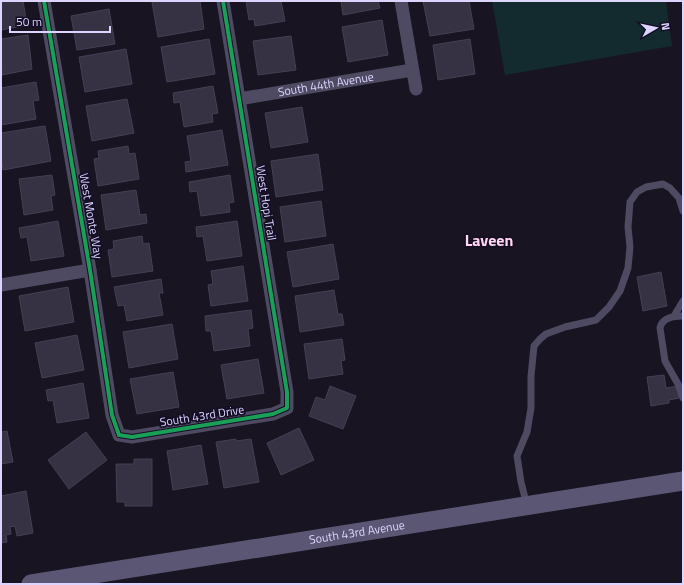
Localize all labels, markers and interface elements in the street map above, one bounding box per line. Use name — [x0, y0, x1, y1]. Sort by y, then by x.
scale bar — [10, 8, 110, 34]
north arrow — [636, 8, 676, 48]
text: 50 m — [16, 12, 42, 31]
text: N — [657, 21, 674, 31]
street label: South 44th Avenue — [276, 67, 375, 101]
street label: West Hopi Trail — [251, 164, 282, 242]
street label: West Monte Way — [75, 172, 108, 260]
district label: Laveen — [465, 228, 513, 252]
street label: South 43rd Drive — [158, 399, 245, 432]
street label: South 43rd Avenue — [308, 515, 406, 549]

